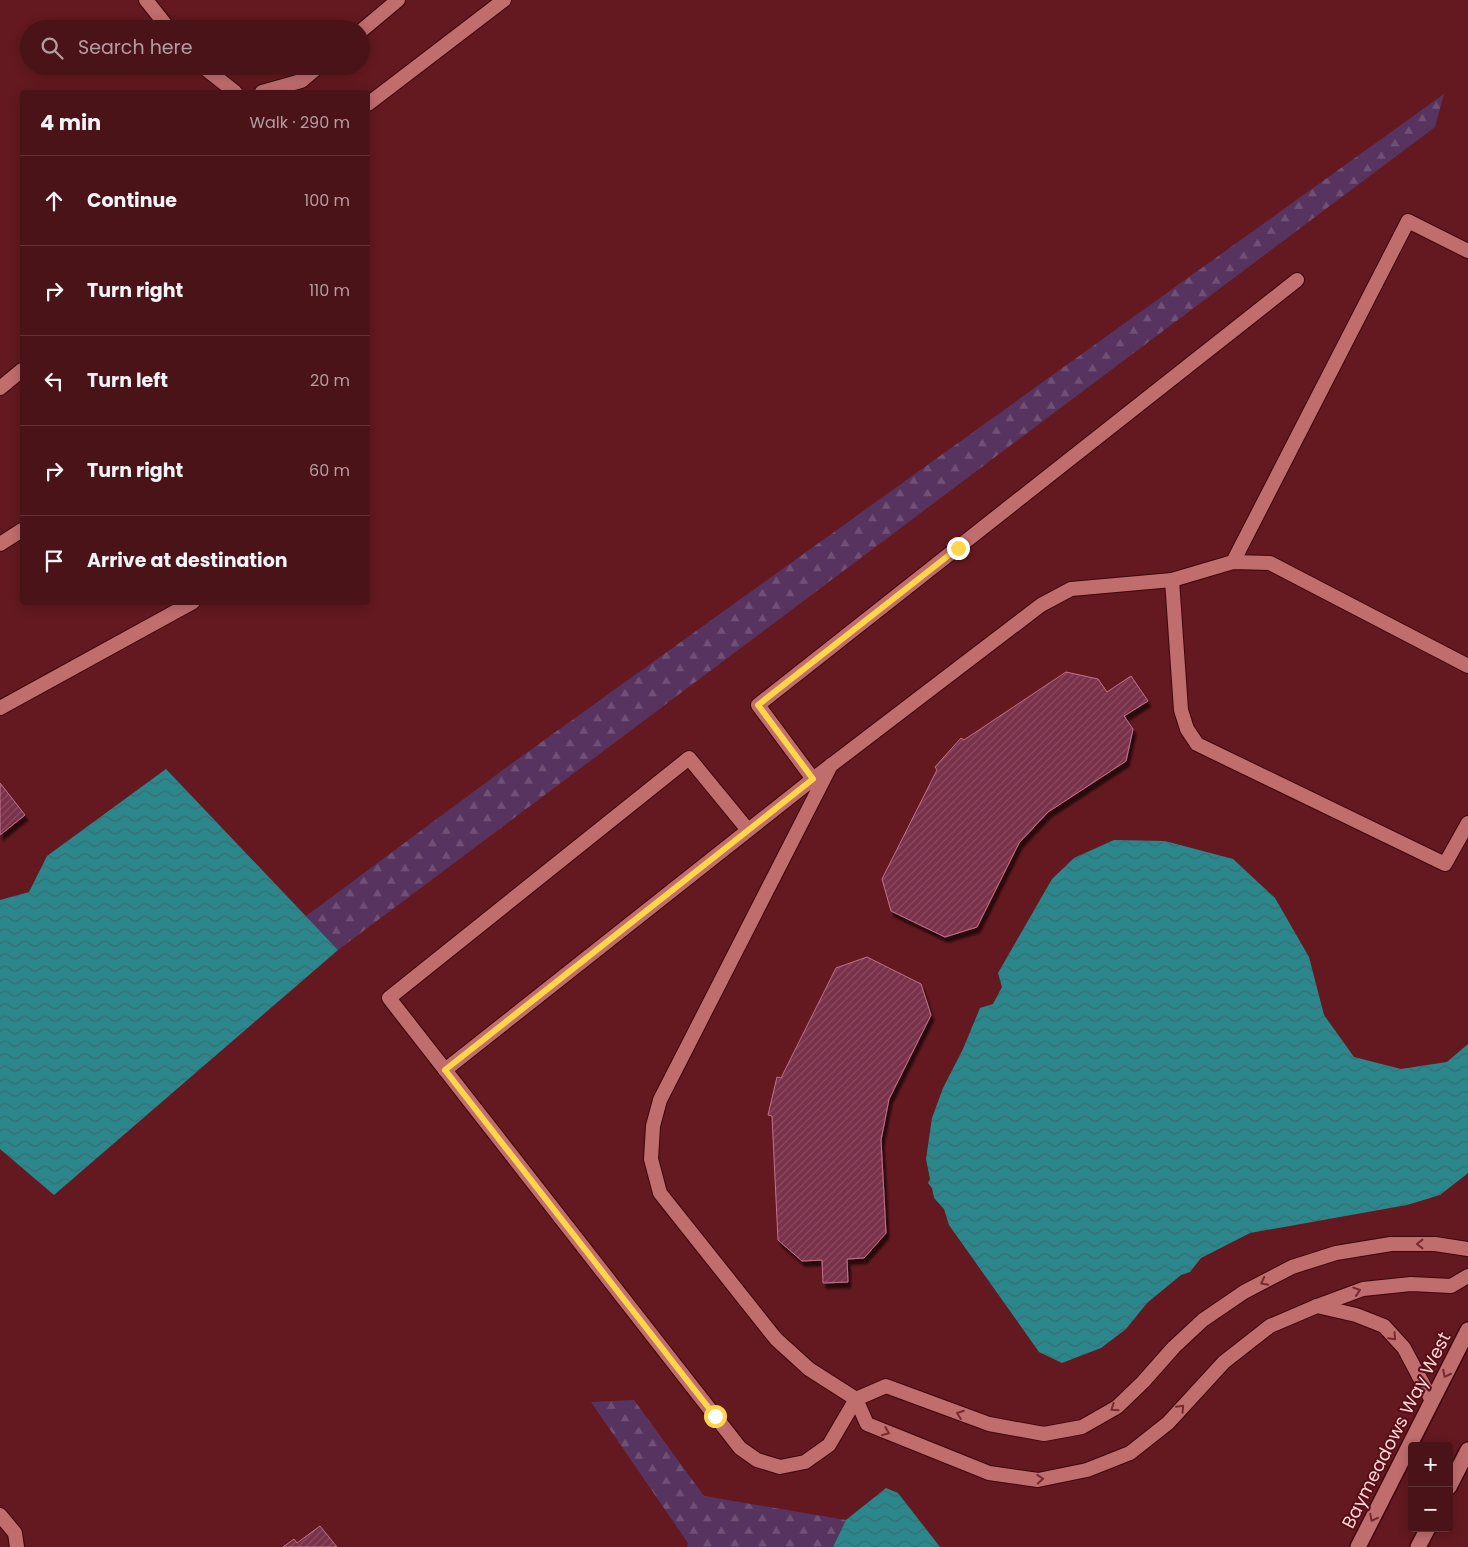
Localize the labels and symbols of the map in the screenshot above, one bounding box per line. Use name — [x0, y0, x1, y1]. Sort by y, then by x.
route end — [947, 537, 970, 560]
one-way arrow — [1415, 1239, 1423, 1249]
one-way arrow — [1260, 1276, 1269, 1286]
one-way arrow — [1352, 1287, 1361, 1297]
street label: Baymeadows Way West — [1336, 1328, 1456, 1532]
one-way arrow — [1387, 1331, 1396, 1340]
one-way arrow — [1442, 1368, 1452, 1377]
one-way arrow — [1110, 1402, 1120, 1411]
route start — [704, 1405, 727, 1428]
one-way arrow — [1175, 1405, 1184, 1414]
one-way arrow — [956, 1410, 965, 1420]
one-way arrow — [881, 1426, 890, 1436]
one-way arrow — [1036, 1473, 1044, 1484]
one-way arrow — [1369, 1513, 1379, 1522]

